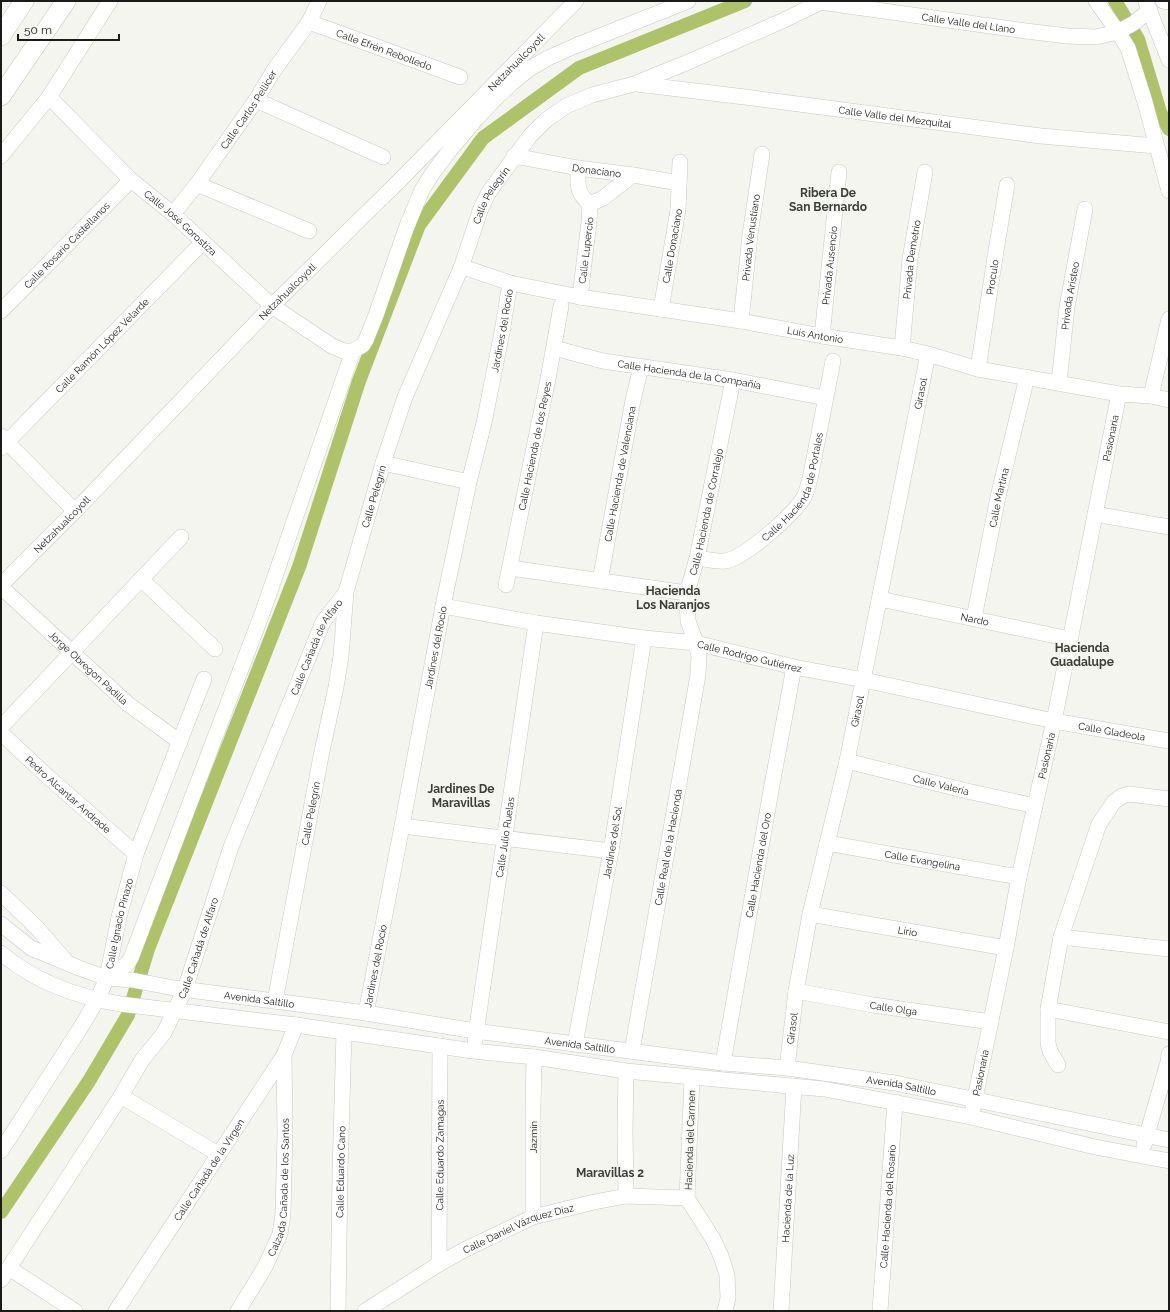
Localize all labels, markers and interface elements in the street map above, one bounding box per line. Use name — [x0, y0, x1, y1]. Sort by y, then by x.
street label: Calle Valle del Llano — [921, 11, 1016, 35]
scale bar — [18, 16, 119, 42]
text: 50 m — [24, 23, 52, 37]
street label: Calle Efrén Rebolledo — [335, 27, 434, 72]
street label: Netzahualcoyotl — [486, 31, 547, 93]
street label: Calle Carlos Pellicer — [218, 67, 279, 151]
street label: Calle Valle del Mezquital — [838, 104, 952, 130]
street label: Donaciano — [571, 162, 622, 179]
street label: Calle Pelegrín — [471, 164, 511, 225]
district label: Ribera De San Bernardo — [789, 186, 867, 214]
street label: Calle José Gorostiza — [142, 188, 219, 257]
street label: Privada Venustiano — [740, 193, 762, 282]
street label: Calle Rosario Castellanos — [21, 199, 112, 290]
street label: Calle Donaciano — [660, 208, 684, 284]
street label: Calle Lupercio — [576, 217, 595, 284]
street label: Privada Demetrio — [901, 219, 922, 300]
street label: Privada Ausencio — [820, 225, 839, 305]
street label: Proculo — [984, 259, 1000, 296]
street label: Netzahualcoyotl — [256, 261, 318, 322]
street label: Privada Aristeo — [1059, 261, 1081, 330]
street label: Jardines del Rocío — [489, 288, 514, 373]
street label: Calle Ramón López Velarde — [53, 295, 151, 395]
street label: Luis Antonio — [786, 324, 844, 345]
street label: Calle Hacienda de la Compañía — [617, 358, 762, 391]
street label: Girasol — [912, 376, 929, 410]
street label: Calle Hacienda de los Reyes — [516, 380, 553, 511]
street label: Calle Hacienda de Valenciana — [602, 405, 637, 542]
street label: Pasionaria — [1100, 414, 1120, 462]
street label: Calle Hacienda de Portales — [759, 431, 824, 543]
street label: Calle Hacienda de Corralejo — [687, 447, 725, 577]
street label: Calle Pelegrín — [359, 464, 388, 529]
street label: Calle Martina — [987, 467, 1010, 528]
street label: Netzahualcoyotl — [31, 493, 92, 555]
district label: Hacienda Los Naranjos — [636, 584, 710, 612]
street label: Calle Cañadá de Alfaro — [288, 597, 344, 697]
street label: Jardines del Rocío — [422, 605, 448, 690]
street label: Nardo — [960, 611, 990, 627]
street label: Jorge Obregon Padilla — [47, 629, 130, 707]
street label: Calle Rodrigo Gutiérrez — [696, 638, 803, 674]
district label: Hacienda Guadalupe — [1050, 641, 1114, 669]
street label: Girasol — [848, 694, 865, 728]
street label: Calle Gladeola — [1077, 720, 1146, 742]
street label: Pasionaria — [1036, 731, 1057, 780]
street label: Pedro Alcantar Andrade — [23, 753, 113, 835]
street label: Calle Valeria — [912, 772, 970, 797]
street label: Calle Pelegrín — [299, 780, 322, 846]
district label: Jardines De Maravillas — [427, 782, 495, 810]
street label: Calle Real de la Hacienda — [652, 788, 683, 906]
street label: Calle Julio Ruelas — [493, 796, 516, 878]
street label: Jardines del Sol — [600, 805, 623, 879]
street label: Calle Hacienda del Oro — [743, 812, 773, 918]
street label: Calle Evangelina — [884, 848, 961, 872]
street label: Calle Ignacio Pinazo — [103, 877, 135, 970]
street label: Calle Cañadá de Alfaro — [176, 896, 220, 1000]
street label: Jardines del Rocío — [362, 923, 388, 1008]
street label: Lirio — [897, 924, 918, 938]
street label: Avenida Saltillo — [223, 989, 295, 1009]
street label: Calle Olga — [869, 999, 918, 1017]
street label: Girasol — [784, 1012, 799, 1045]
street label: Avenida Saltillo — [544, 1035, 616, 1055]
street label: Pasionaria — [970, 1049, 990, 1097]
street label: Avenida Saltillo — [866, 1074, 937, 1097]
street label: Hacienda del Carmen — [683, 1090, 697, 1190]
street label: Calle Eduardo Zamagas — [434, 1099, 445, 1210]
street label: Calle Cañadá de la Virgen — [171, 1117, 246, 1223]
street label: Calzada Cañada de los Santos — [265, 1118, 291, 1258]
street label: Jazmín — [528, 1121, 539, 1153]
street label: Calle Eduardo Cano — [334, 1126, 347, 1218]
street label: Calle Hacienda del Rosario — [878, 1144, 897, 1269]
street label: Hacienda de la Luz — [779, 1154, 796, 1243]
district label: Maravillas 2 — [576, 1166, 644, 1180]
street label: Calle Daniel Vázquez Díaz — [461, 1202, 575, 1255]

